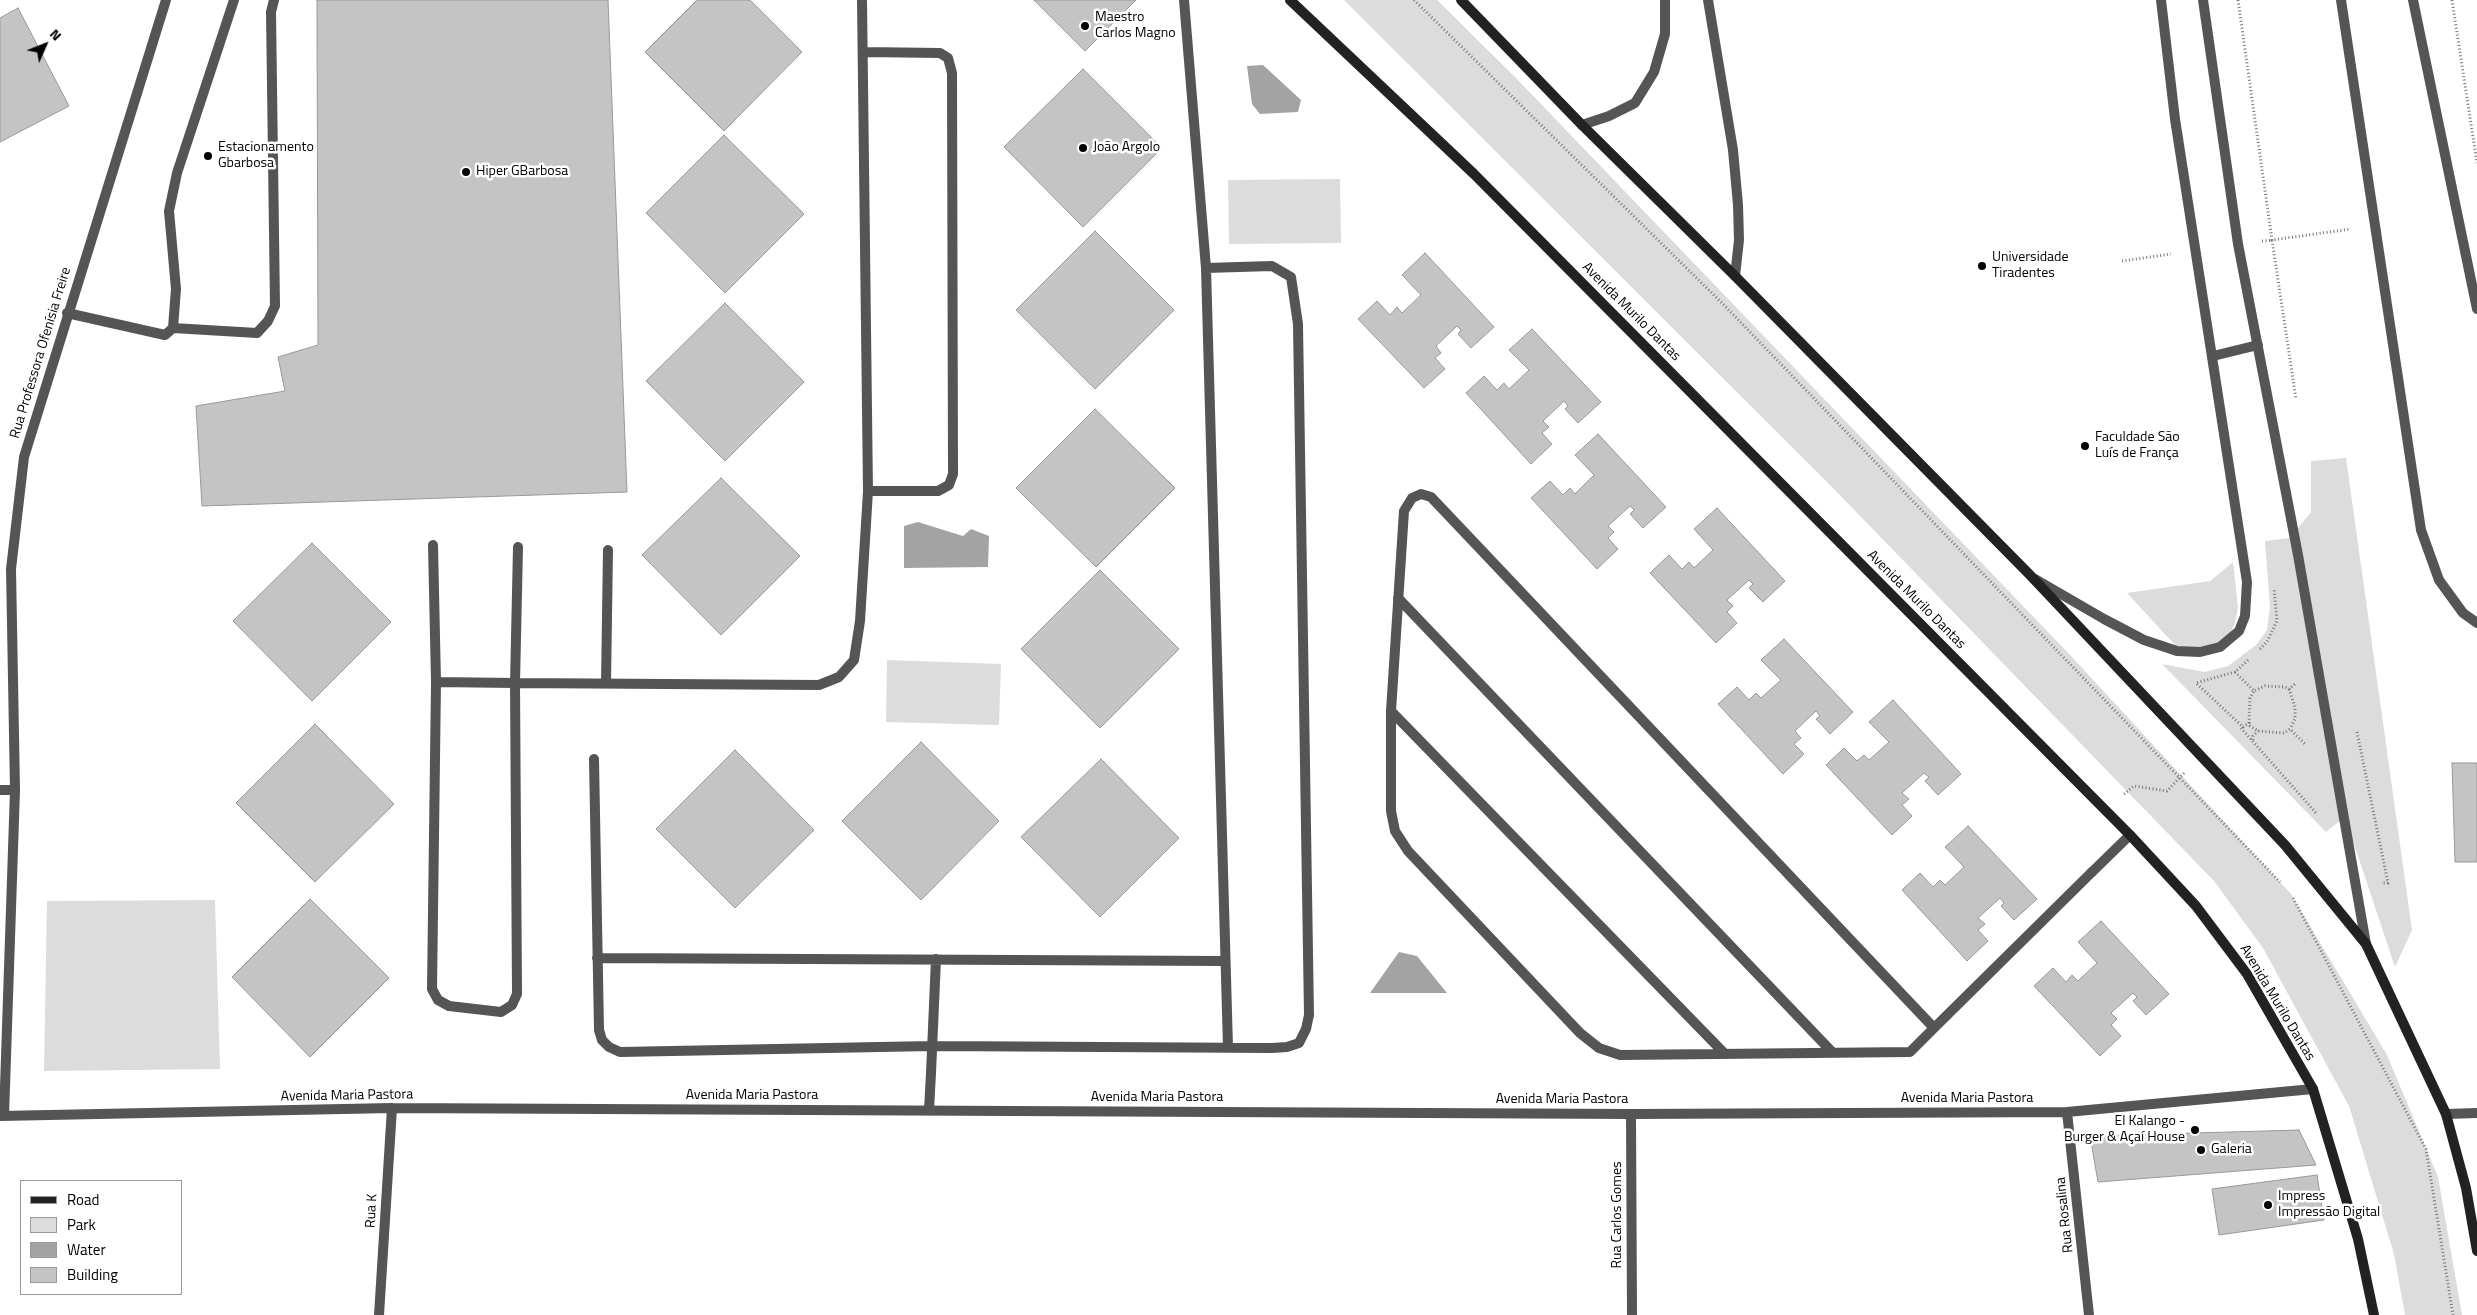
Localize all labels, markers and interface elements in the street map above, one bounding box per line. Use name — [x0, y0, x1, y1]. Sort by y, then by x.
place label: Maestro Carlos Magno — [1095, 10, 1176, 42]
north arrow — [20, 20, 70, 70]
marker: Maestro Carlos Magno — [1079, 20, 1091, 32]
text: N — [45, 23, 67, 45]
place label: Estacionamento Gbarbosa — [218, 140, 314, 172]
place label: João Argolo — [1093, 140, 1160, 156]
marker: João Argolo — [1077, 142, 1089, 154]
marker: Estacionamento Gbarbosa — [202, 150, 214, 162]
place label: Hiper GBarbosa — [476, 164, 568, 180]
marker: Hiper GBarbosa — [460, 166, 472, 178]
place label: Universidade Tiradentes — [1992, 250, 2069, 282]
street label: Avenida Murilo Dantas — [1578, 259, 1684, 365]
marker: Universidade Tiradentes — [1976, 260, 1988, 272]
street label: Rua Professora Ofenísia Freire — [7, 265, 75, 441]
place label: Faculdade São Luís de França — [2095, 430, 2180, 462]
marker: Faculdade São Luís de França — [2079, 440, 2091, 452]
street label: Avenida Murilo Dantas — [1863, 547, 1969, 653]
street label: Avenida Murilo Dantas — [2236, 942, 2318, 1064]
street label: Avenida Maria Pastora — [281, 1086, 413, 1106]
street label: Avenida Maria Pastora — [686, 1088, 818, 1104]
street label: Avenida Maria Pastora — [1091, 1090, 1223, 1106]
street label: Avenida Maria Pastora — [1901, 1091, 2033, 1107]
street label: Avenida Maria Pastora — [1496, 1092, 1628, 1108]
place label: El Kalango - Burger & Açaí House — [2064, 1114, 2185, 1146]
marker: El Kalango - Burger & Açaí House — [2189, 1124, 2201, 1136]
place label: Galeria — [2211, 1142, 2252, 1158]
marker: Galeria — [2195, 1144, 2207, 1156]
street label: Rua Carlos Gomes — [1610, 1161, 1626, 1269]
street label: Rua Rosalina — [2053, 1176, 2077, 1254]
legend — [20, 1180, 182, 1295]
text: Road — [67, 1188, 99, 1211]
place label: Impress Impressão Digital — [2278, 1189, 2380, 1222]
street label: Rua K — [363, 1194, 381, 1228]
marker: Impress Impressão Digital — [2262, 1199, 2274, 1211]
text: Park — [67, 1213, 96, 1236]
text: Water — [67, 1238, 106, 1261]
text: Building — [67, 1263, 118, 1286]

